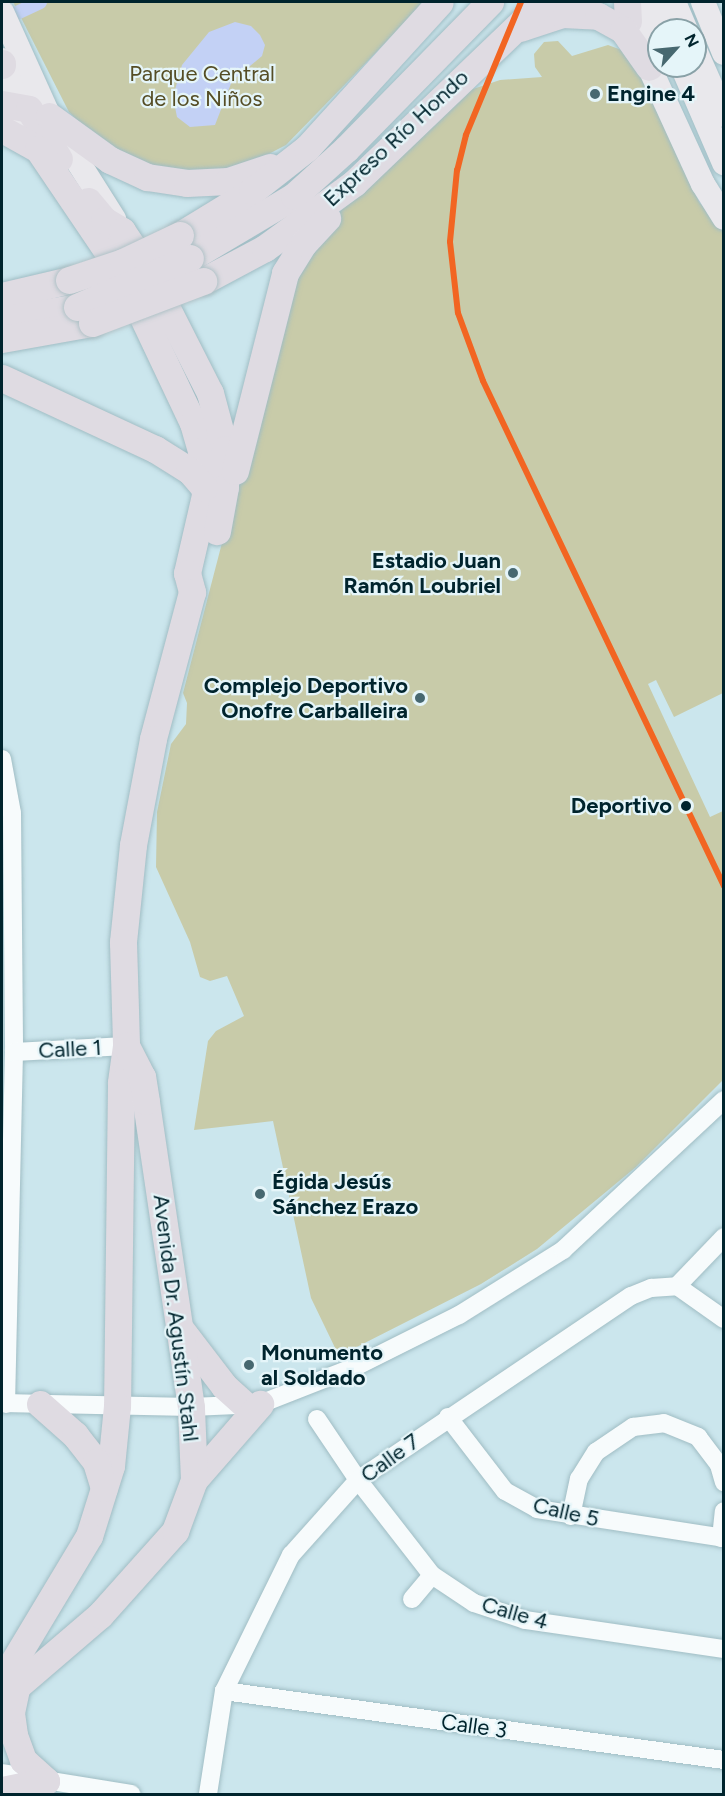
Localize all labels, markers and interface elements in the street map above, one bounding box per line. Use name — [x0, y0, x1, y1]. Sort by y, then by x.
north arrow — [647, 18, 707, 78]
text: N — [680, 31, 703, 50]
park label: Parque Central de los Niños — [129, 60, 275, 112]
street label: Expreso Río Hondo — [318, 64, 474, 212]
place label: Engine 4 — [607, 81, 695, 107]
marker: Engine 4 — [588, 87, 602, 101]
place label: Estadio Juan Ramón Loubriel — [343, 547, 501, 598]
marker: Estadio Juan Ramón Loubriel — [506, 566, 520, 580]
place label: Complejo Deportivo Onofre Carballeira — [204, 672, 408, 724]
marker: Complejo Deportivo Onofre Carballeira — [413, 691, 427, 705]
place label: Deportivo — [571, 793, 672, 819]
marker: Deportivo — [677, 797, 695, 815]
street label: Calle 1 — [38, 1034, 102, 1064]
place label: Égida Jesús Sánchez Erazo — [272, 1168, 418, 1220]
marker: Égida Jesús Sánchez Erazo — [253, 1187, 267, 1201]
street label: Avenida Dr. Agustín Stahl — [148, 1193, 204, 1443]
place label: Monumento al Soldado — [261, 1339, 383, 1390]
marker: Monumento al Soldado — [242, 1358, 256, 1372]
street label: Calle 7 — [356, 1428, 424, 1488]
street label: Calle 5 — [530, 1492, 602, 1532]
street label: Calle 4 — [479, 1591, 551, 1635]
street label: Calle 3 — [439, 1708, 509, 1744]

